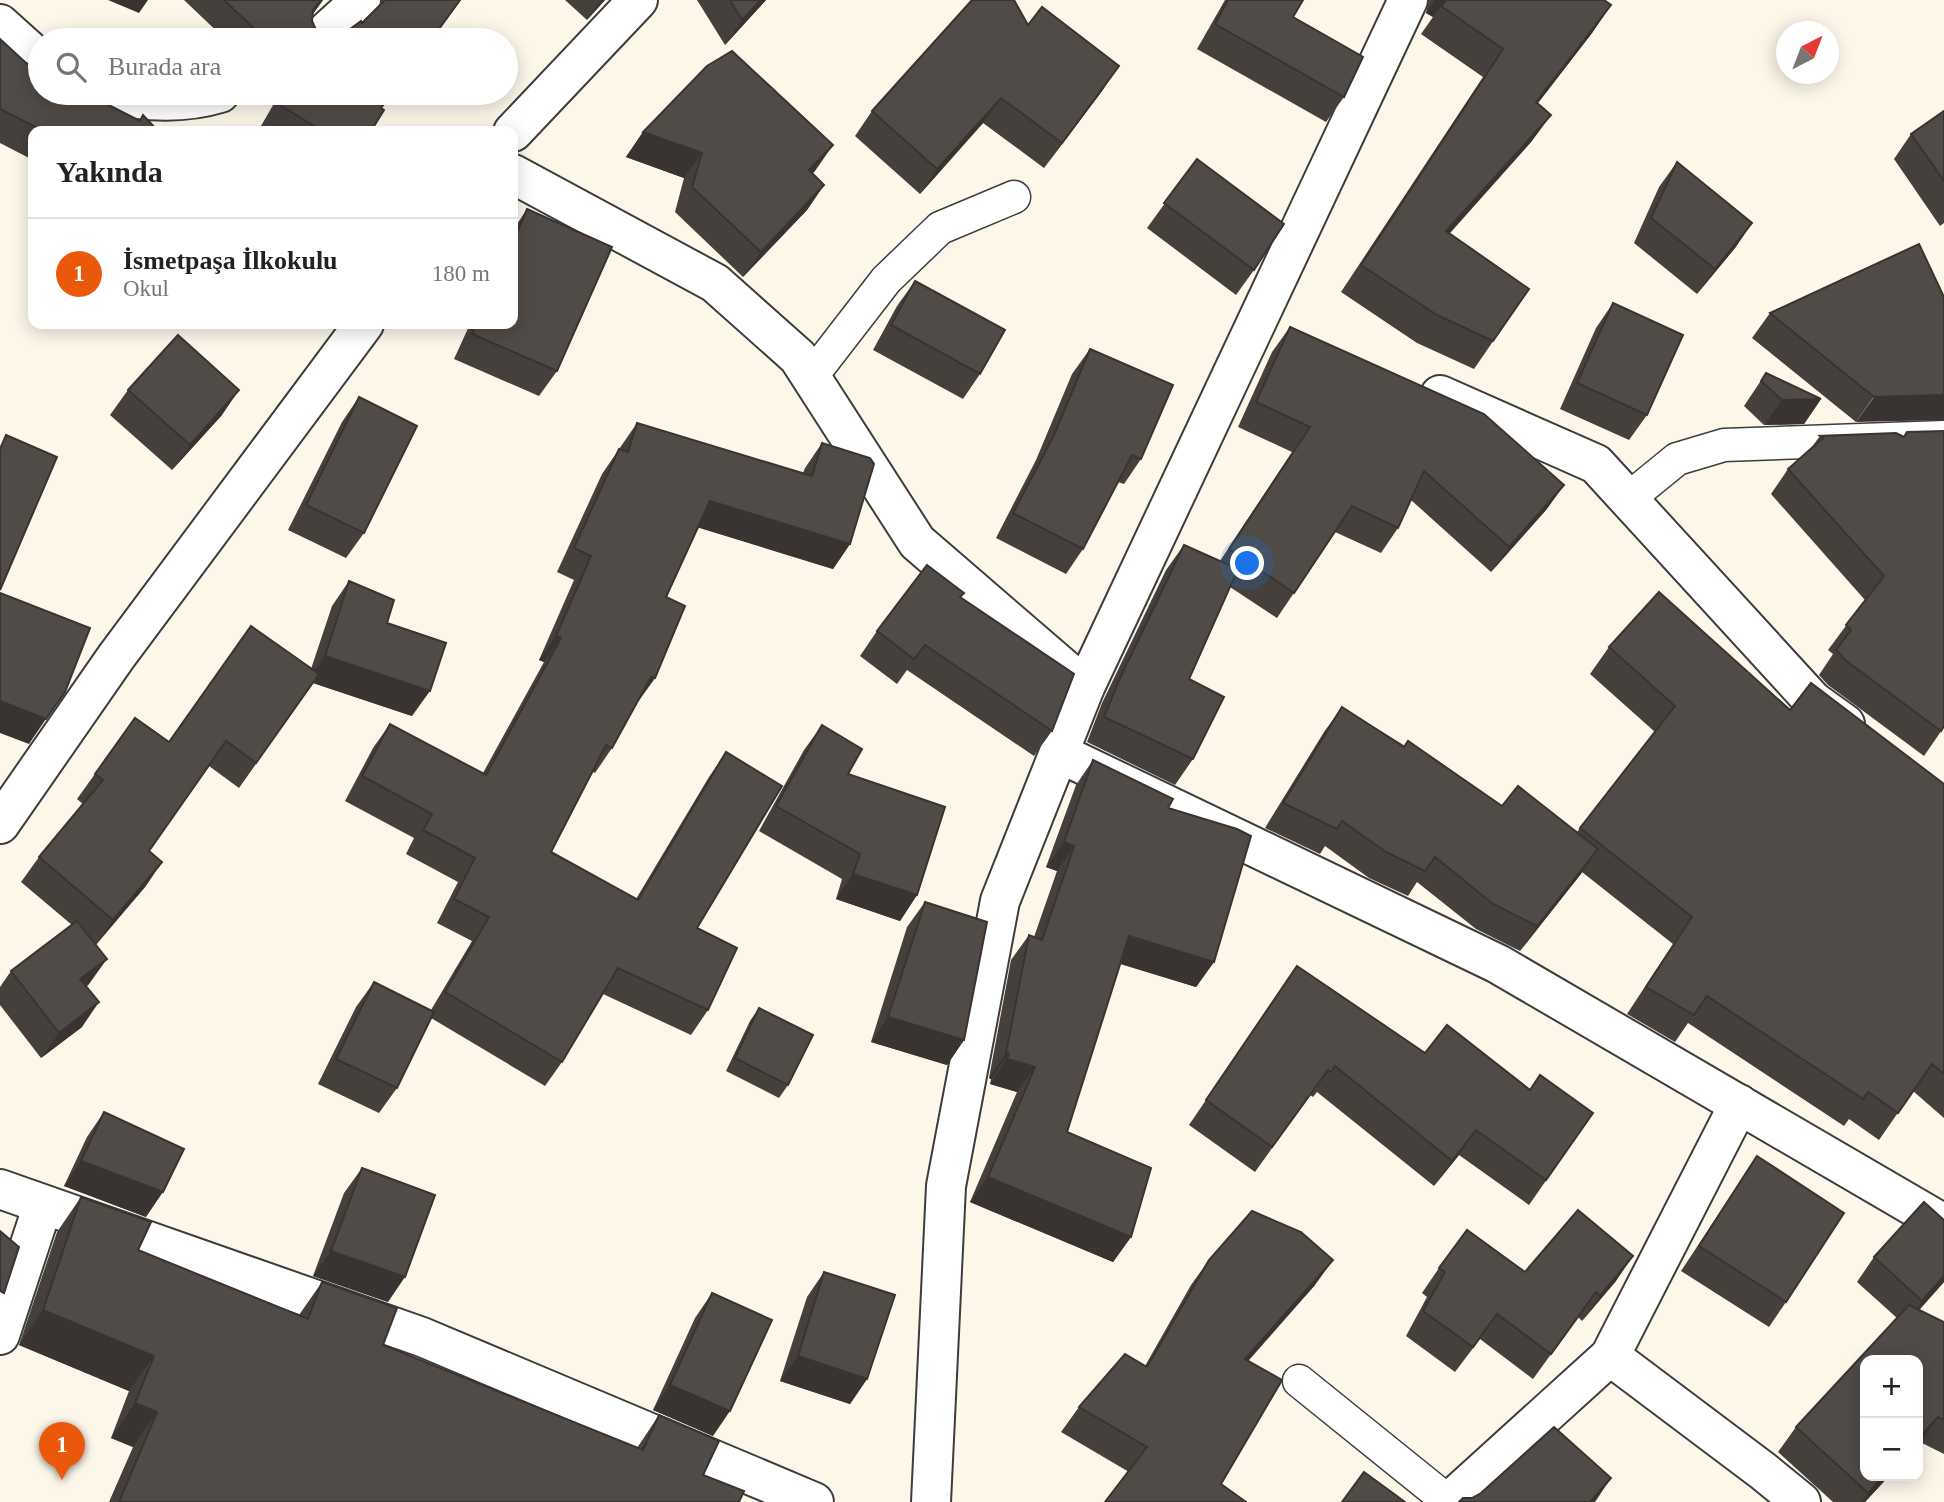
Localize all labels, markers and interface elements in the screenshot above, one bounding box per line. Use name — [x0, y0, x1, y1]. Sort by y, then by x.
north arrow — [1776, 21, 1839, 84]
search box — [28, 28, 518, 105]
icon: search — [52, 48, 90, 86]
text: Burada ara — [108, 52, 221, 81]
text: Yakında — [56, 155, 163, 188]
text: İsmetpaşa İlkokulu — [123, 246, 338, 275]
text: 1 — [73, 261, 85, 286]
text: 180 m — [432, 261, 490, 286]
text: Okul — [123, 276, 169, 301]
your location — [1230, 546, 1264, 580]
map controls — [1860, 1355, 1923, 1481]
button: + — [1860, 1355, 1923, 1418]
button: − — [1860, 1418, 1923, 1481]
pin: 1 — [39, 1422, 85, 1480]

